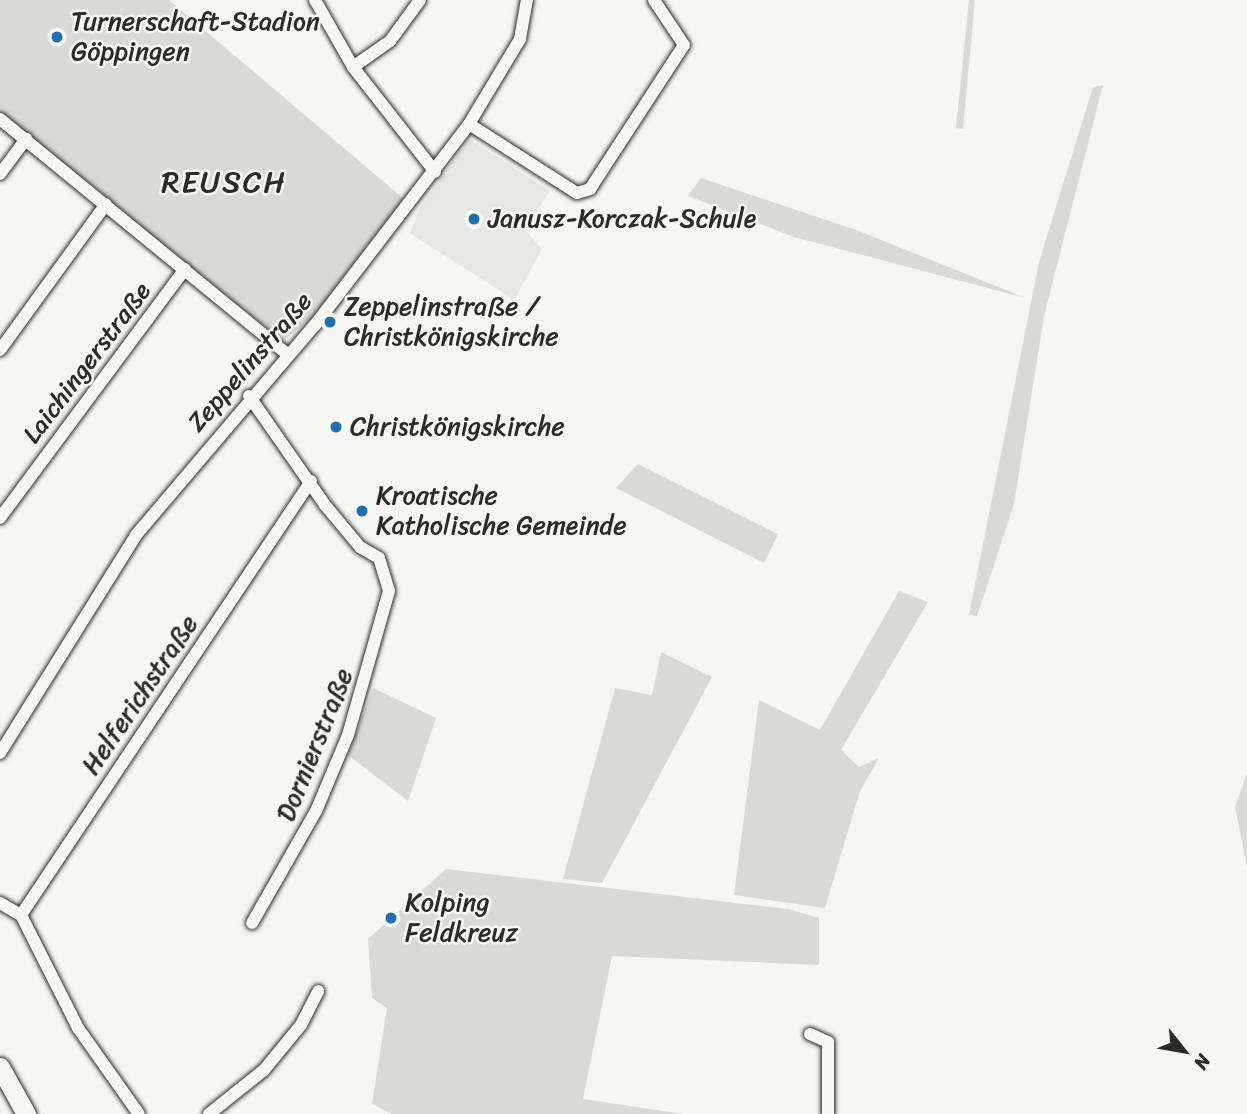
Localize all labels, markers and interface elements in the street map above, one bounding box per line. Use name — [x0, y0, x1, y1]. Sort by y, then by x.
place label: Turnerschaft-Stadion Göppingen — [71, 6, 320, 68]
marker: Turnerschaft-Stadion Göppingen — [49, 29, 65, 45]
district label: REUSCH — [163, 164, 285, 200]
place label: Janusz-Korczak-Schule — [488, 203, 756, 235]
marker: Janusz-Korczak-Schule — [466, 211, 482, 227]
street label: Laichingerstraße — [16, 276, 158, 450]
street label: Zeppelinstraße — [181, 286, 319, 438]
place label: Zeppelinstraße / Christkönigskirche — [344, 291, 559, 352]
marker: Zeppelinstraße / Christkönigskirche — [322, 314, 338, 330]
place label: Christkönigskirche — [350, 411, 565, 443]
marker: Christkönigskirche — [328, 419, 344, 435]
place label: Kroatische Katholische Gemeinde — [376, 480, 627, 542]
marker: Kroatische Katholische Gemeinde — [354, 503, 370, 519]
street label: Helferichstraße — [75, 609, 205, 781]
street label: Dornierstraße — [270, 664, 360, 826]
place label: Kolping Feldkreuz — [405, 887, 518, 948]
marker: Kolping Feldkreuz — [383, 910, 399, 926]
north arrow — [1149, 1016, 1219, 1086]
text: N — [1185, 1048, 1220, 1076]

